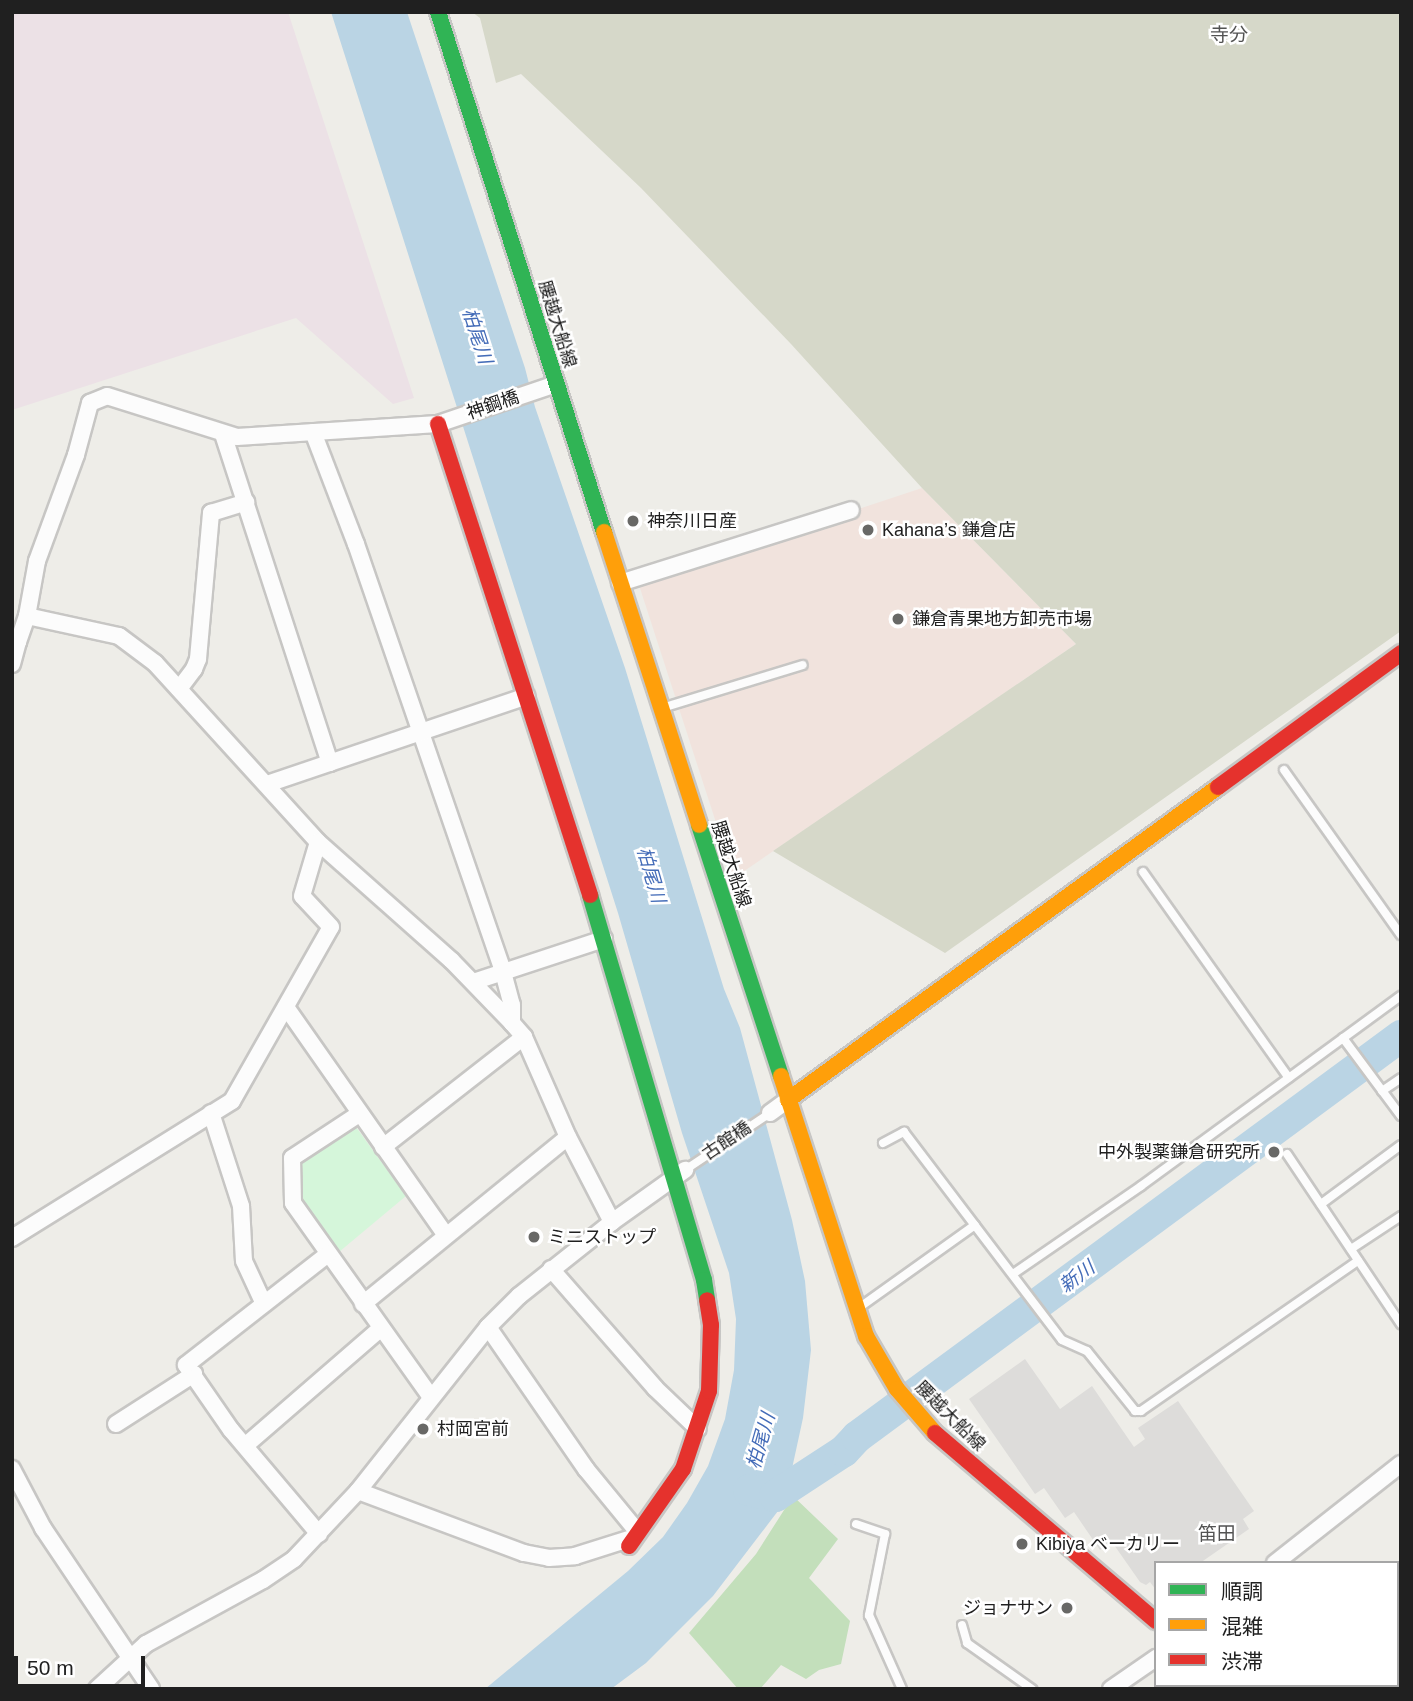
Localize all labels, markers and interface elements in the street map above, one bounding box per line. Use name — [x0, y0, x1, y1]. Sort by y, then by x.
district label: 寺分 — [1210, 24, 1248, 46]
street label: 腰越大船線 — [534, 278, 580, 370]
water label: 柏尾川 — [457, 305, 497, 367]
street label: 神鋼橋 — [464, 386, 522, 424]
place label: 神奈川日産 — [647, 510, 737, 532]
marker: 神奈川日産 — [625, 513, 641, 529]
place label: Kahana’s 鎌倉店 — [882, 519, 1016, 541]
marker: Kahana’s 鎌倉店 — [860, 522, 876, 538]
place label: 鎌倉青果地方卸売市場 — [912, 608, 1092, 630]
marker: 鎌倉青果地方卸売市場 — [890, 611, 906, 627]
street label: 腰越大船線 — [707, 818, 755, 910]
water label: 柏尾川 — [632, 844, 670, 906]
street label: 古館橋 — [699, 1117, 755, 1165]
place label: 中外製薬鎌倉研究所 — [1098, 1141, 1260, 1163]
marker: 中外製薬鎌倉研究所 — [1266, 1144, 1282, 1160]
place label: ミニストップ — [548, 1226, 656, 1248]
marker: ミニストップ — [526, 1229, 542, 1245]
water label: 新川 — [1055, 1256, 1099, 1298]
street label: 腰越大船線 — [911, 1377, 989, 1455]
water label: 柏尾川 — [742, 1410, 780, 1472]
place label: 村岡宮前 — [437, 1418, 509, 1440]
marker: 村岡宮前 — [415, 1421, 431, 1437]
district label: 笛田 — [1198, 1523, 1236, 1545]
place label: Kibiya ベーカリー — [1036, 1533, 1180, 1555]
marker: Kibiya ベーカリー — [1014, 1536, 1030, 1552]
legend — [1154, 1561, 1399, 1687]
text: 順調 — [1221, 1580, 1263, 1603]
place label: ジョナサン — [963, 1597, 1053, 1619]
marker: ジョナサン — [1059, 1600, 1075, 1616]
text: 混雑 — [1221, 1615, 1263, 1638]
scale bar — [18, 1642, 149, 1686]
text: 渋滞 — [1221, 1650, 1263, 1673]
text: 50 m — [27, 1656, 74, 1679]

